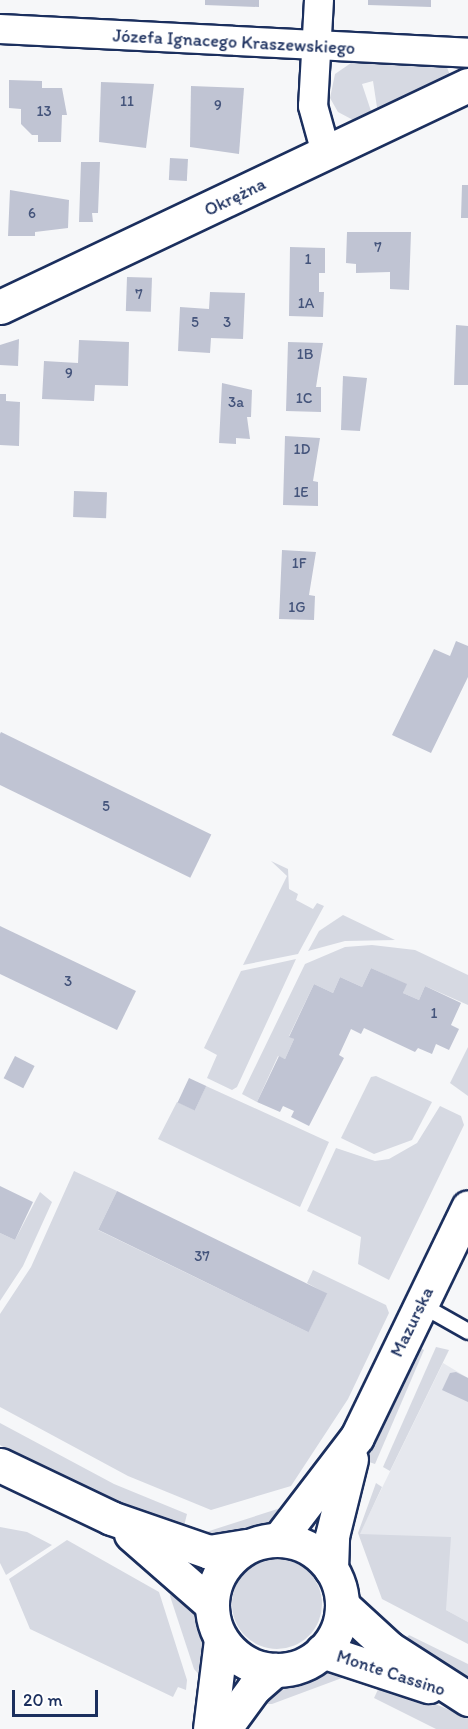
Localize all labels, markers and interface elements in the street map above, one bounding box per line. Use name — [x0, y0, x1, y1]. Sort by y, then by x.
street label: Józefa Ignacego Kraszewskiego — [112, 25, 356, 59]
house number: 11 — [120, 93, 134, 111]
house number: 9 — [214, 97, 222, 115]
house number: 13 — [36, 103, 52, 121]
street label: Okrężna — [201, 173, 269, 221]
house number: 6 — [28, 205, 36, 223]
house number: 7 — [374, 239, 382, 257]
house number: 1 — [305, 251, 311, 269]
house number: 7 — [135, 286, 143, 304]
house number: 1A — [298, 295, 314, 313]
house number: 5 — [191, 314, 199, 332]
house number: 3 — [223, 314, 231, 332]
house number: 1B — [297, 346, 313, 364]
house number: 9 — [65, 365, 73, 383]
house number: 1C — [296, 390, 312, 408]
house number: 3a — [228, 394, 244, 412]
house number: 1D — [294, 441, 310, 459]
house number: 1E — [293, 484, 309, 502]
house number: 1F — [292, 555, 306, 573]
house number: 1G — [288, 599, 306, 617]
house number: 5 — [102, 798, 110, 816]
house number: 3 — [64, 973, 72, 991]
house number: 1 — [431, 1005, 437, 1023]
house number: 37 — [194, 1248, 210, 1266]
street label: Mazurska — [386, 1283, 438, 1361]
street label: Monte Cassino — [334, 1645, 448, 1701]
scale bar — [15, 1678, 100, 1716]
text: 20 m — [23, 1689, 63, 1711]

